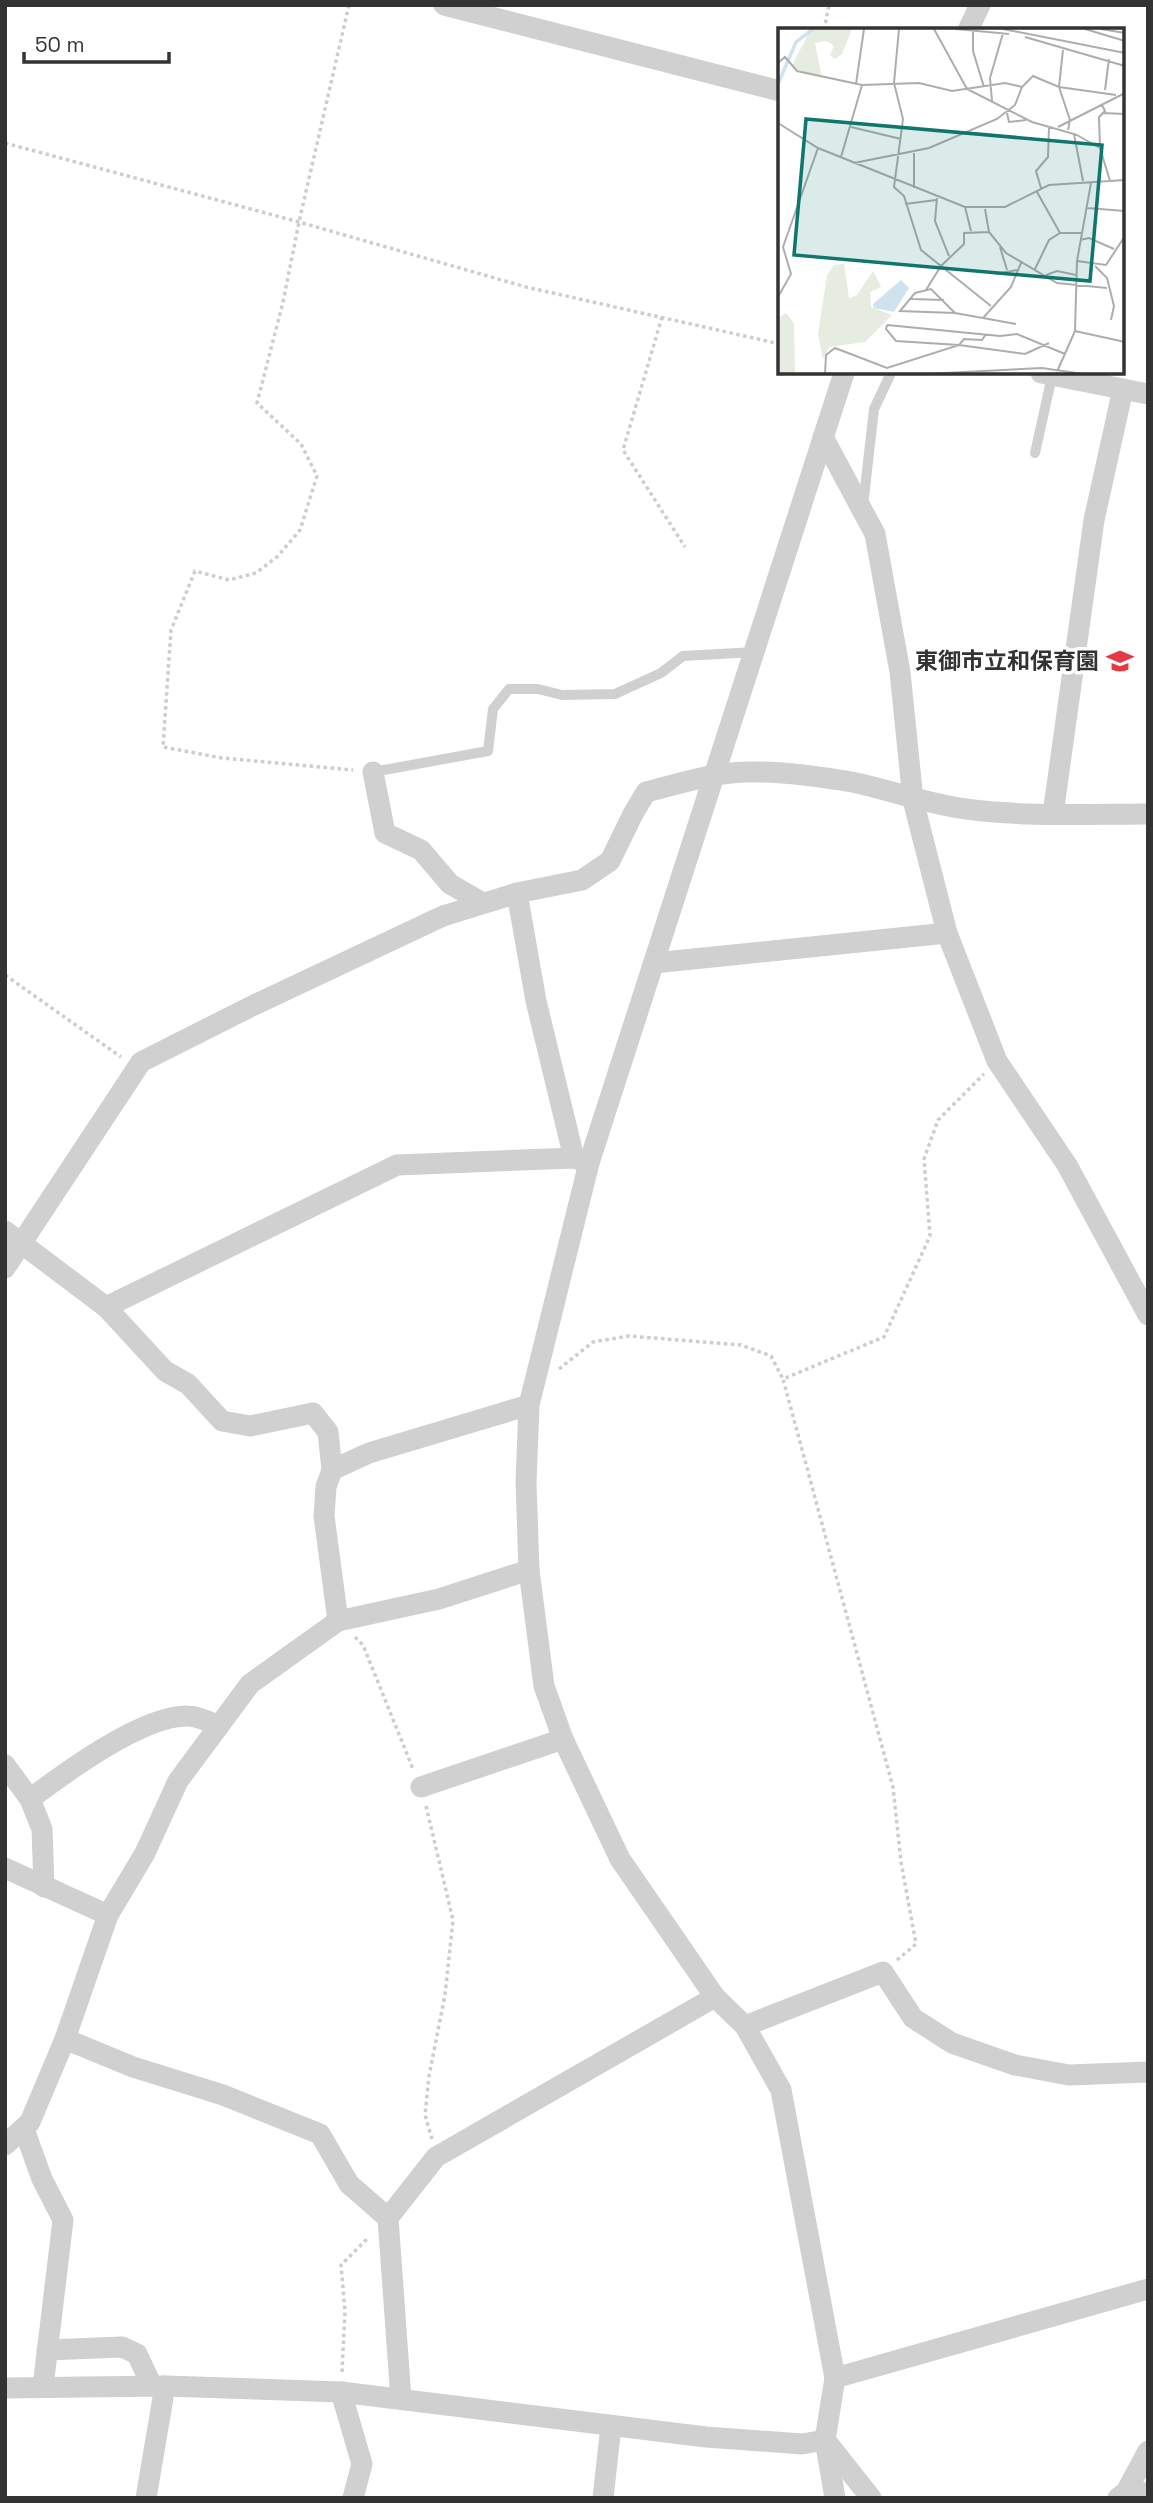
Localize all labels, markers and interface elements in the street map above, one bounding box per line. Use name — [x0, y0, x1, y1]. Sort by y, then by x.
scale bar — [24, 21, 170, 65]
inset map — [778, 28, 1125, 374]
text: 50 m — [35, 31, 85, 58]
place label: 東御市立和保育園 — [915, 646, 1099, 676]
school or university icon: 東御市立和保育園 — [1105, 646, 1135, 676]

